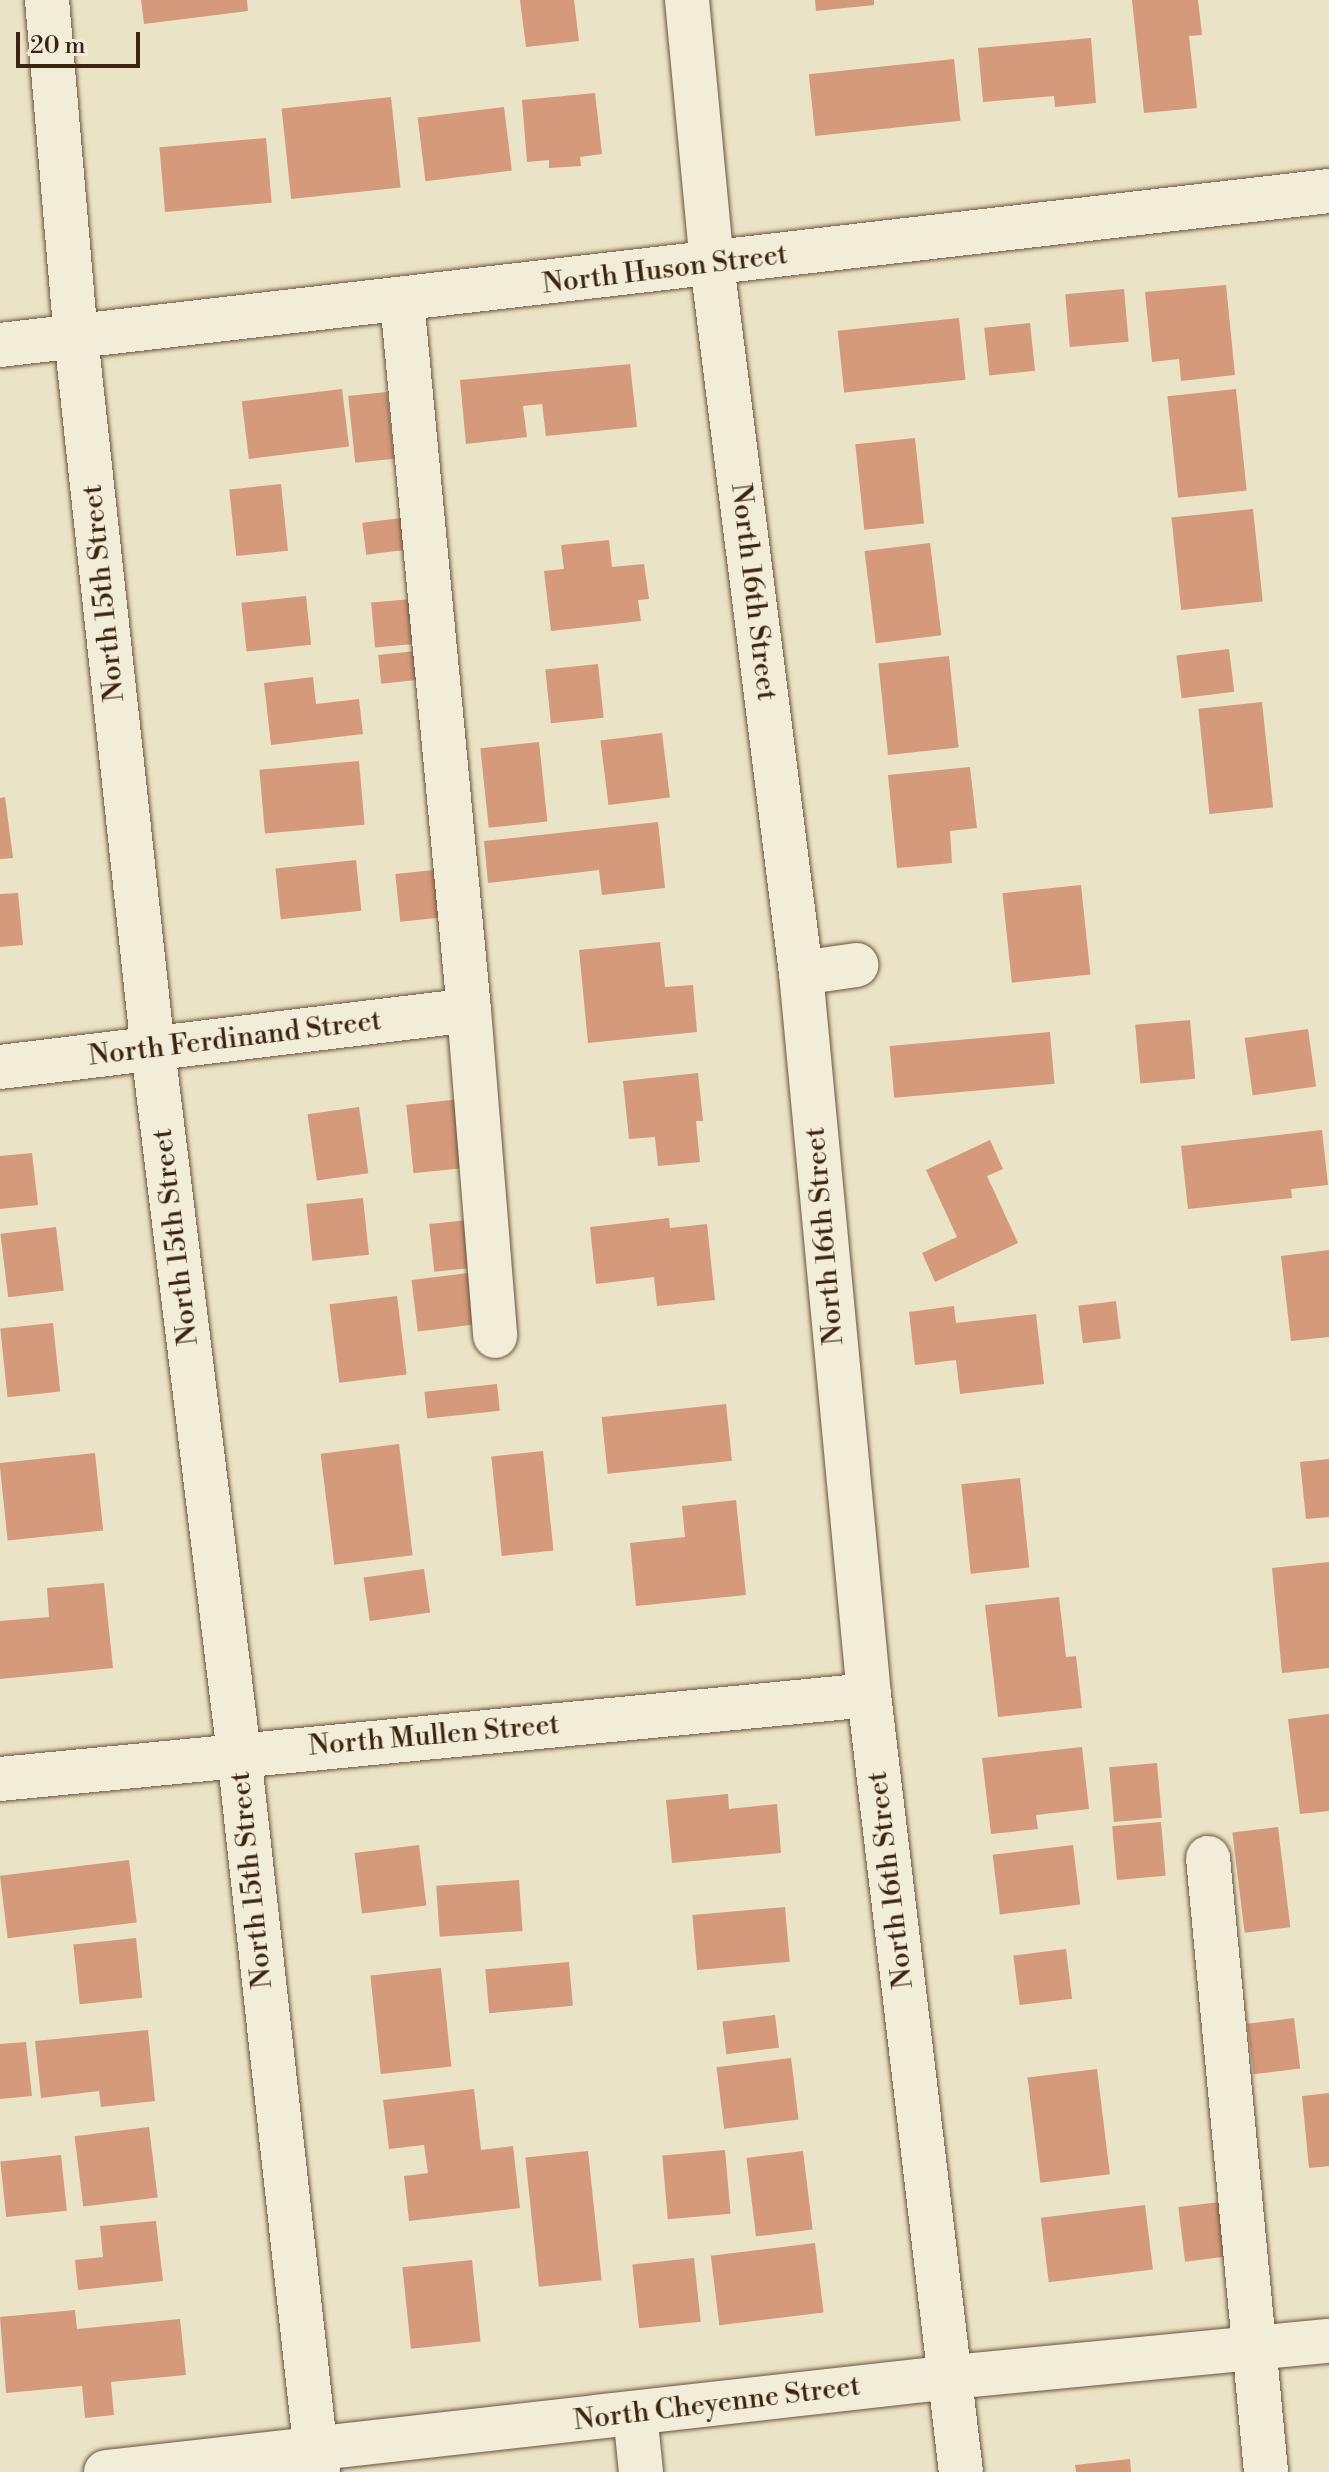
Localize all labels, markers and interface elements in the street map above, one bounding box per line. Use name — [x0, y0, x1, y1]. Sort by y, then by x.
scale bar — [20, 16, 144, 66]
text: 20 m — [30, 31, 86, 61]
street label: North Huson Street — [541, 238, 789, 302]
street label: North 16th Street — [723, 481, 783, 703]
street label: North 15th Street — [76, 483, 132, 703]
street label: North Ferdinand Street — [87, 1004, 383, 1074]
street label: North 16th Street — [799, 1126, 851, 1346]
street label: North 15th Street — [146, 1127, 206, 1347]
street label: North Mullen Street — [307, 1708, 561, 1764]
street label: North 16th Street — [861, 1769, 921, 1991]
street label: North 15th Street — [224, 1770, 280, 1990]
street label: North Cheyenne Street — [572, 2370, 862, 2438]

